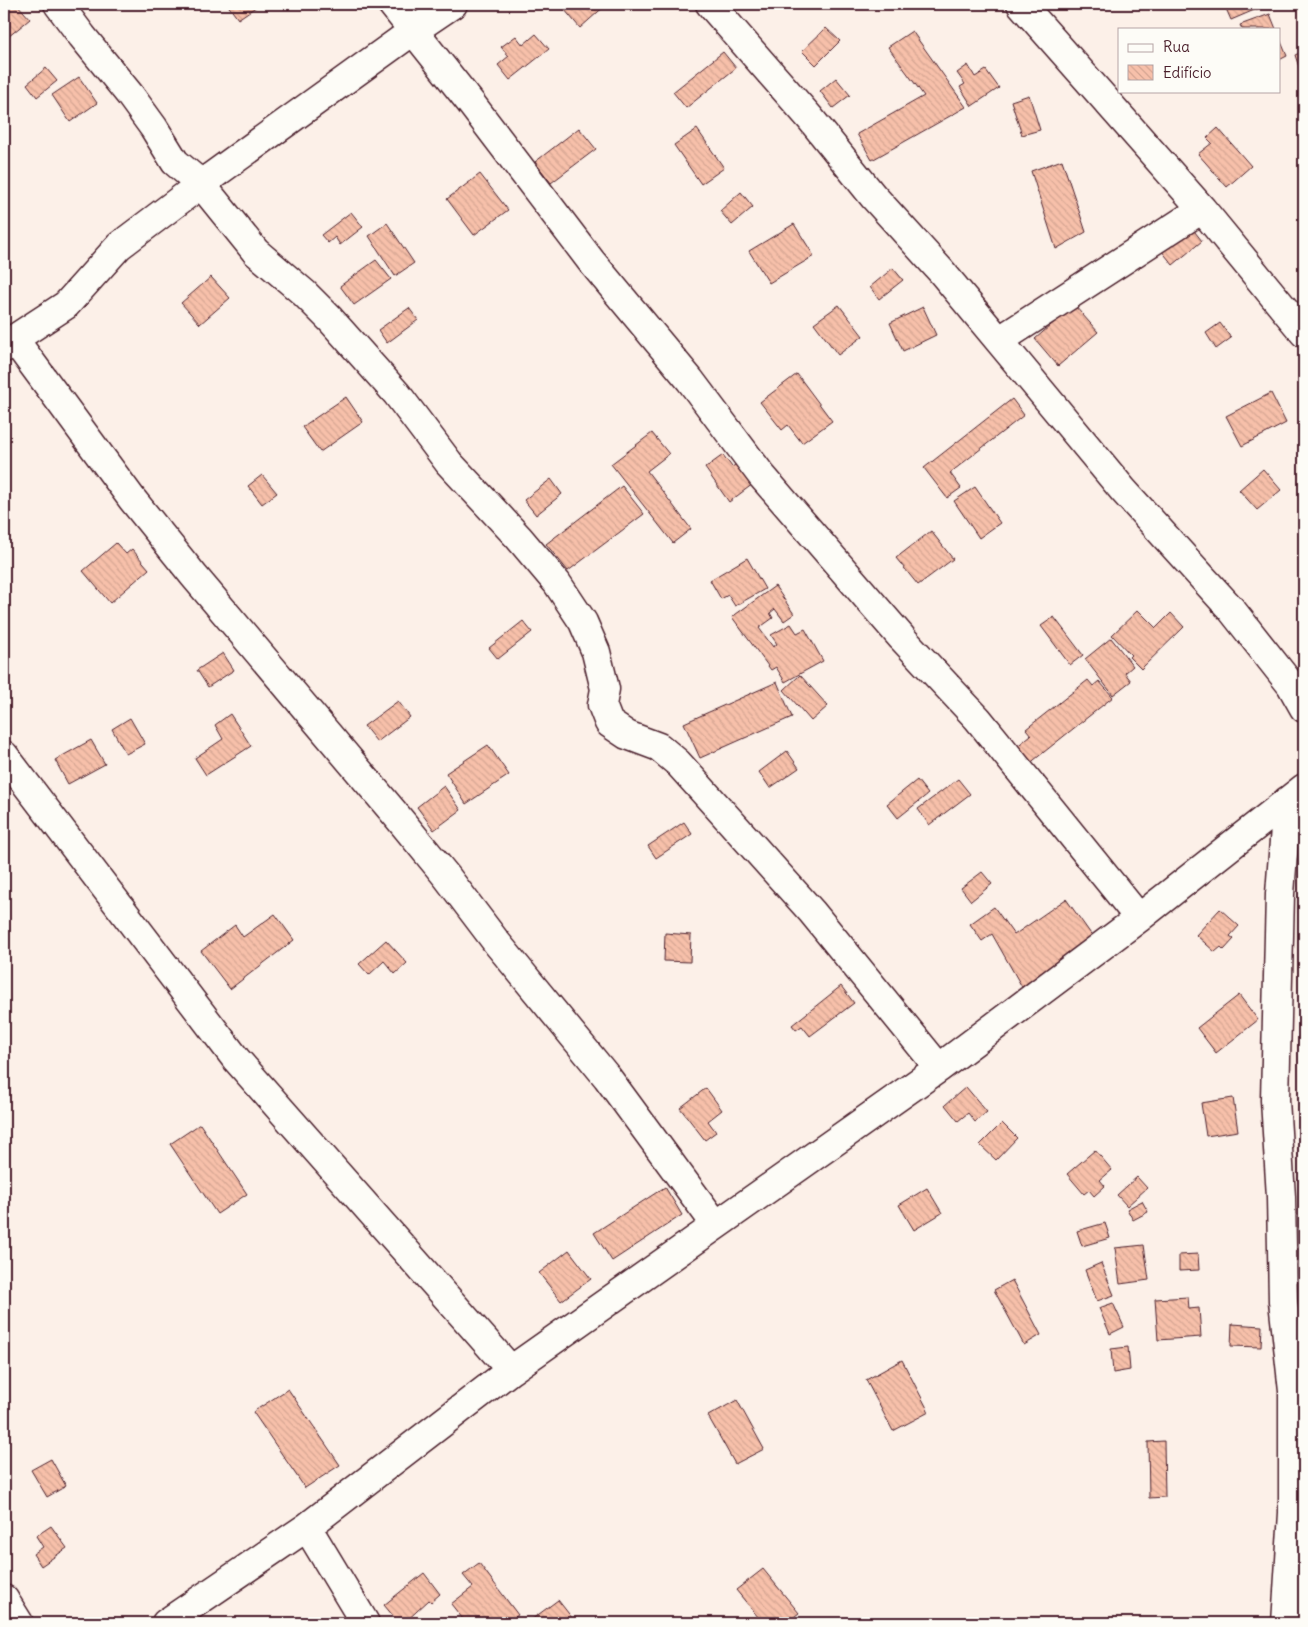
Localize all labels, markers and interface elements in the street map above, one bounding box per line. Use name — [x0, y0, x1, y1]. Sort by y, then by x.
legend — [1118, 28, 1280, 92]
text: Rua — [1163, 37, 1190, 56]
text: Edifício — [1163, 63, 1211, 82]

